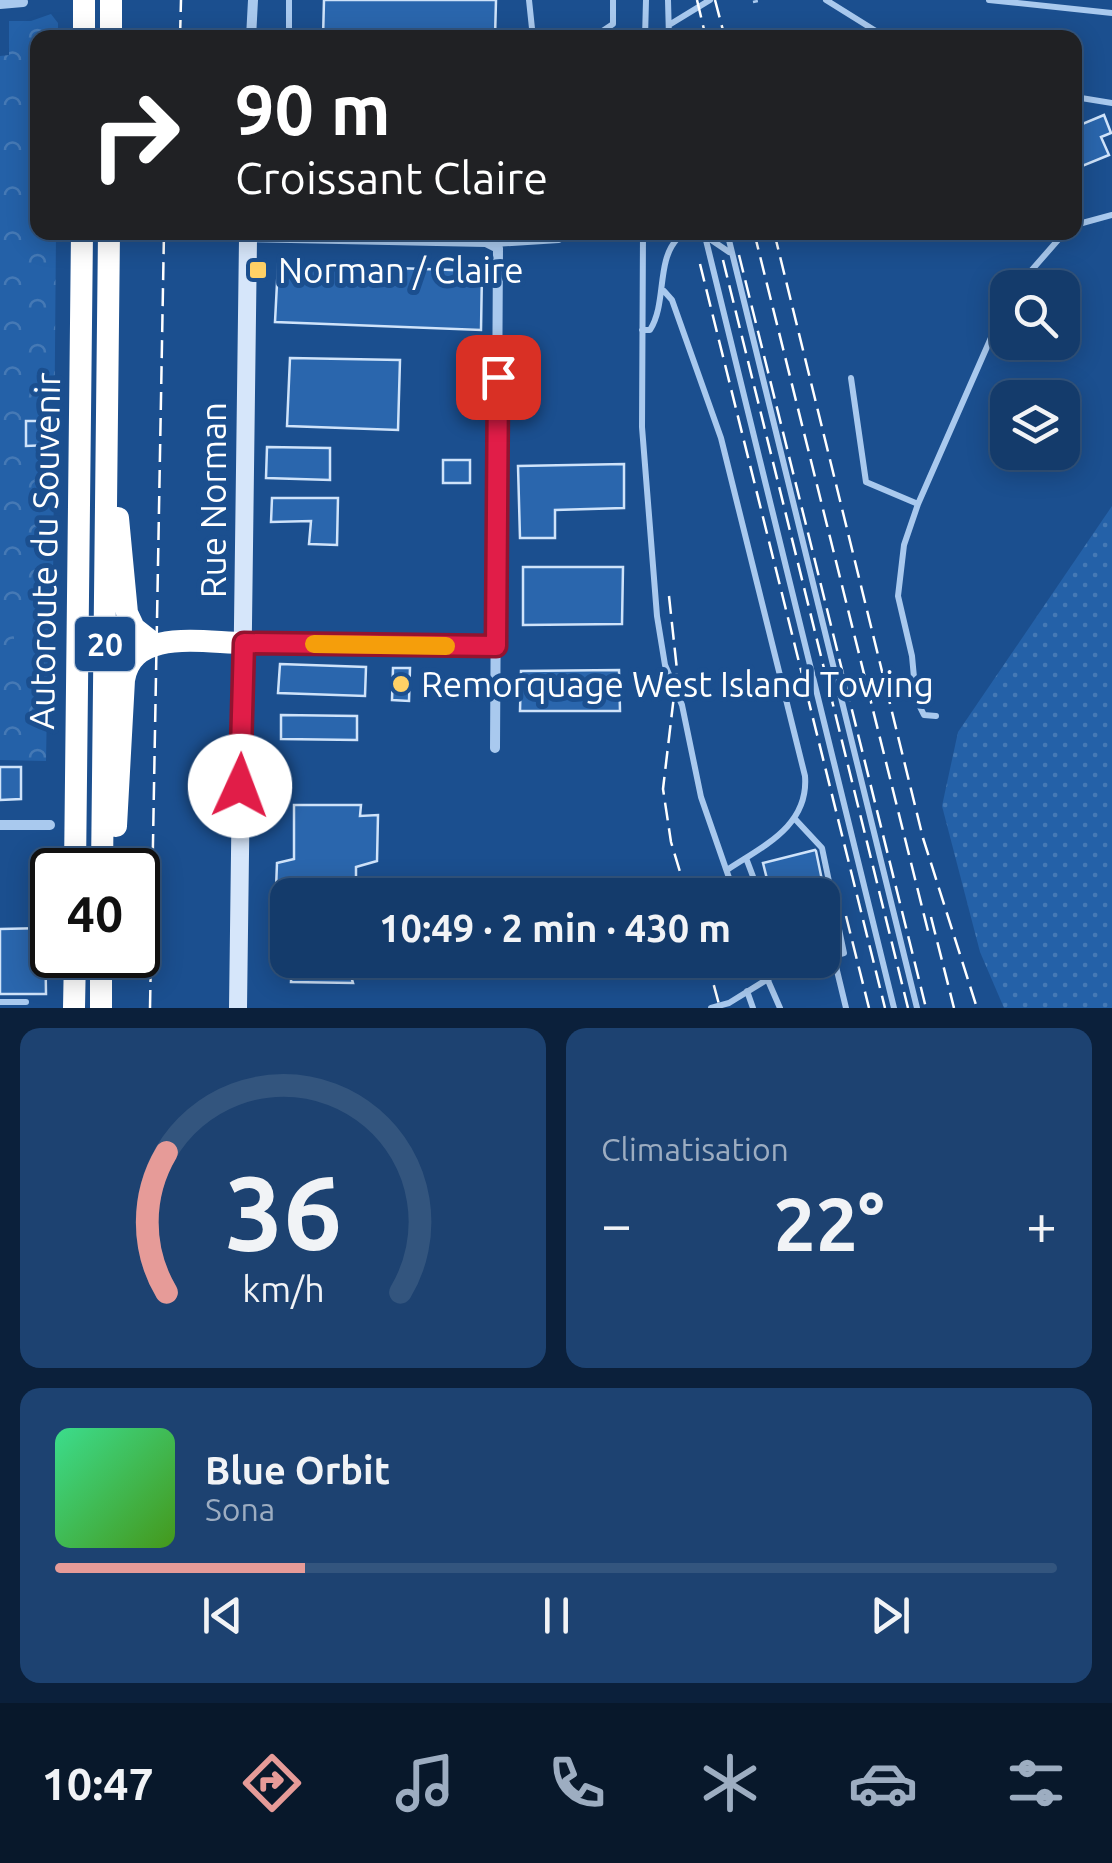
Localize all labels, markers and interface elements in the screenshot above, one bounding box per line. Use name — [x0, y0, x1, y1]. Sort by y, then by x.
icon: right — [70, 70, 200, 200]
text: 90 m — [235, 70, 391, 148]
text: Croissant Claire — [235, 152, 548, 203]
place label: Norman / Claire — [278, 250, 524, 290]
marker: Norman / Claire — [247, 259, 269, 281]
map controls — [990, 270, 1080, 470]
button: search — [990, 270, 1080, 360]
pin — [456, 335, 541, 420]
icon: arrive — [471, 350, 526, 405]
street label: Autoroute du Souvenir — [21, 372, 67, 730]
button: layers — [990, 380, 1080, 470]
street label: Rue Norman — [193, 402, 233, 598]
road number: 20 — [75, 617, 135, 671]
place label: Remorquage West Island Towing — [421, 664, 934, 704]
marker: Remorquage West Island Towing — [390, 673, 412, 695]
position arrow — [188, 734, 292, 838]
speed limit sign: 40 — [30, 848, 160, 978]
text: 10:49 · 2 min · 430 m — [379, 907, 731, 949]
text: Climatisation — [601, 1131, 789, 1167]
text: 36 — [224, 1153, 342, 1270]
text: 22° — [773, 1181, 885, 1265]
text: − — [601, 1193, 632, 1254]
text: + — [1026, 1193, 1057, 1254]
text: km/h — [242, 1269, 324, 1309]
text: Blue Orbit — [205, 1449, 390, 1491]
text: Sona — [205, 1491, 275, 1527]
icon: previous — [195, 1588, 250, 1643]
icon: pause — [529, 1588, 584, 1643]
icon: next — [863, 1588, 918, 1643]
icon: directions — [237, 1748, 307, 1818]
icon: music — [390, 1748, 460, 1818]
icon: phone — [542, 1748, 612, 1818]
icon: climate — [695, 1748, 765, 1818]
icon: car — [848, 1748, 918, 1818]
icon: filters — [1001, 1748, 1071, 1818]
text: 10:47 — [41, 1758, 154, 1809]

